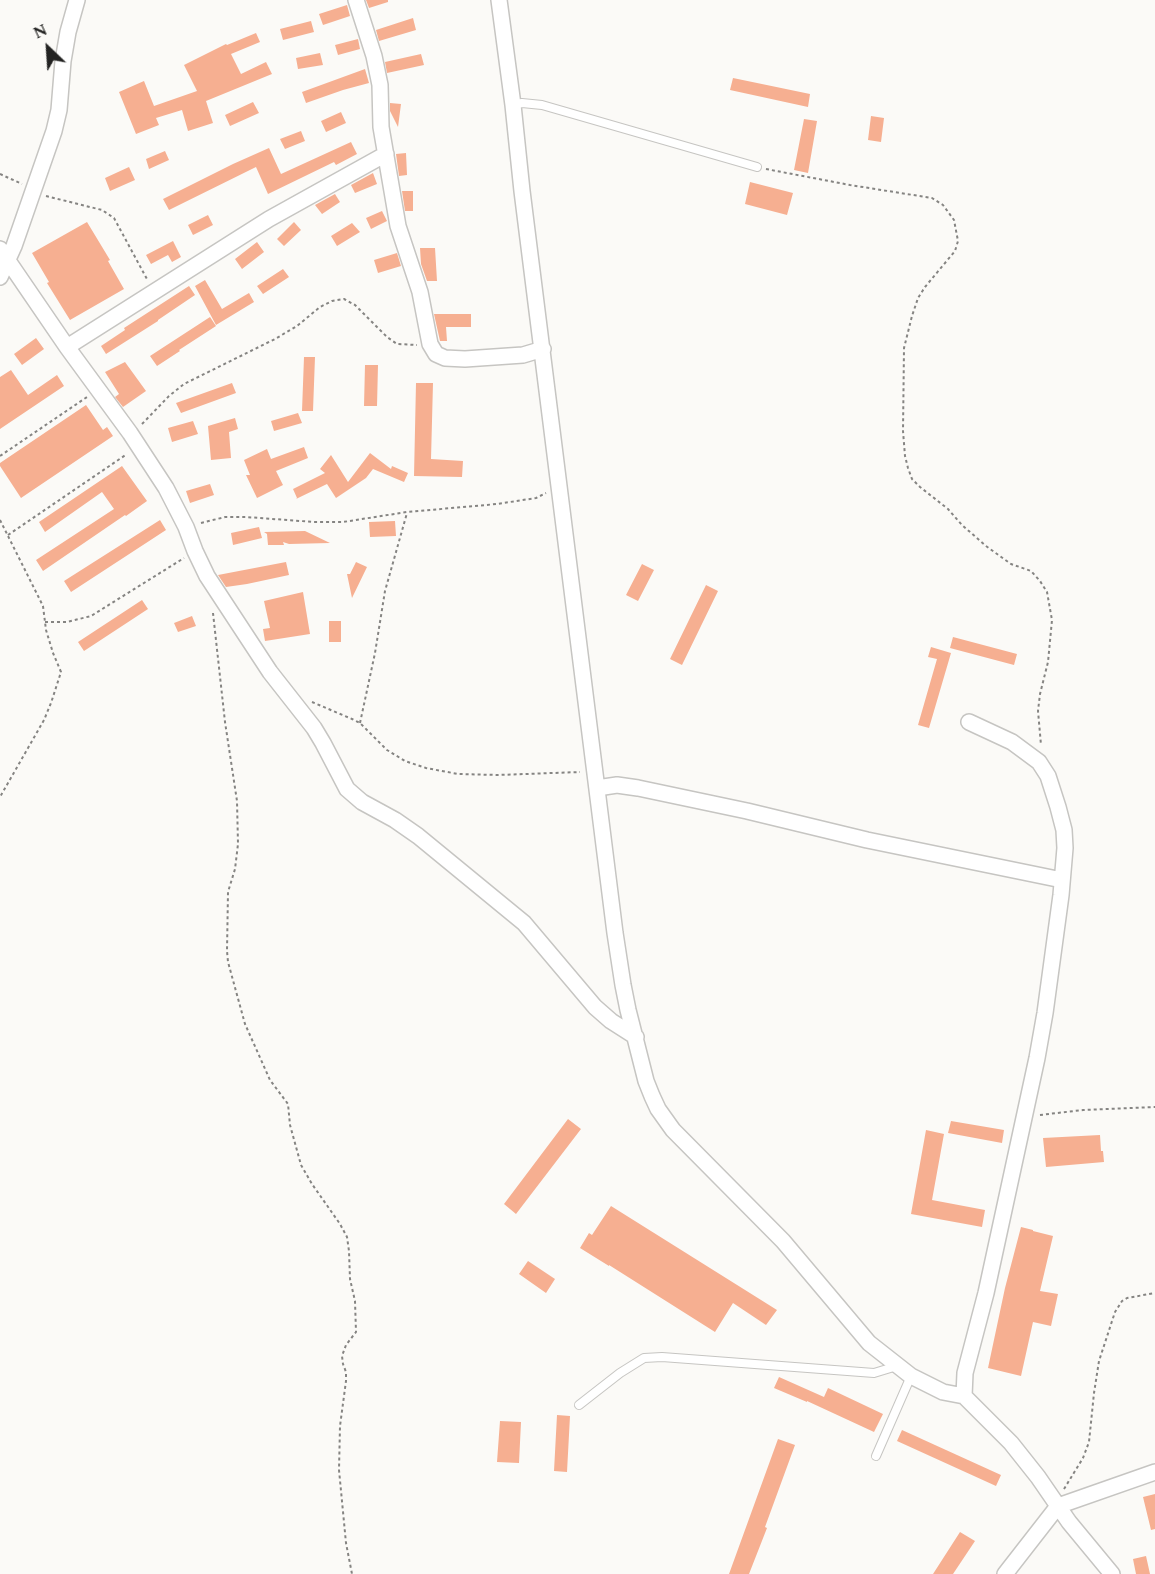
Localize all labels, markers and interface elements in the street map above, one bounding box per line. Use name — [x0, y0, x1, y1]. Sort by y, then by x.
north arrow — [18, 18, 78, 78]
text: N — [29, 18, 51, 45]

